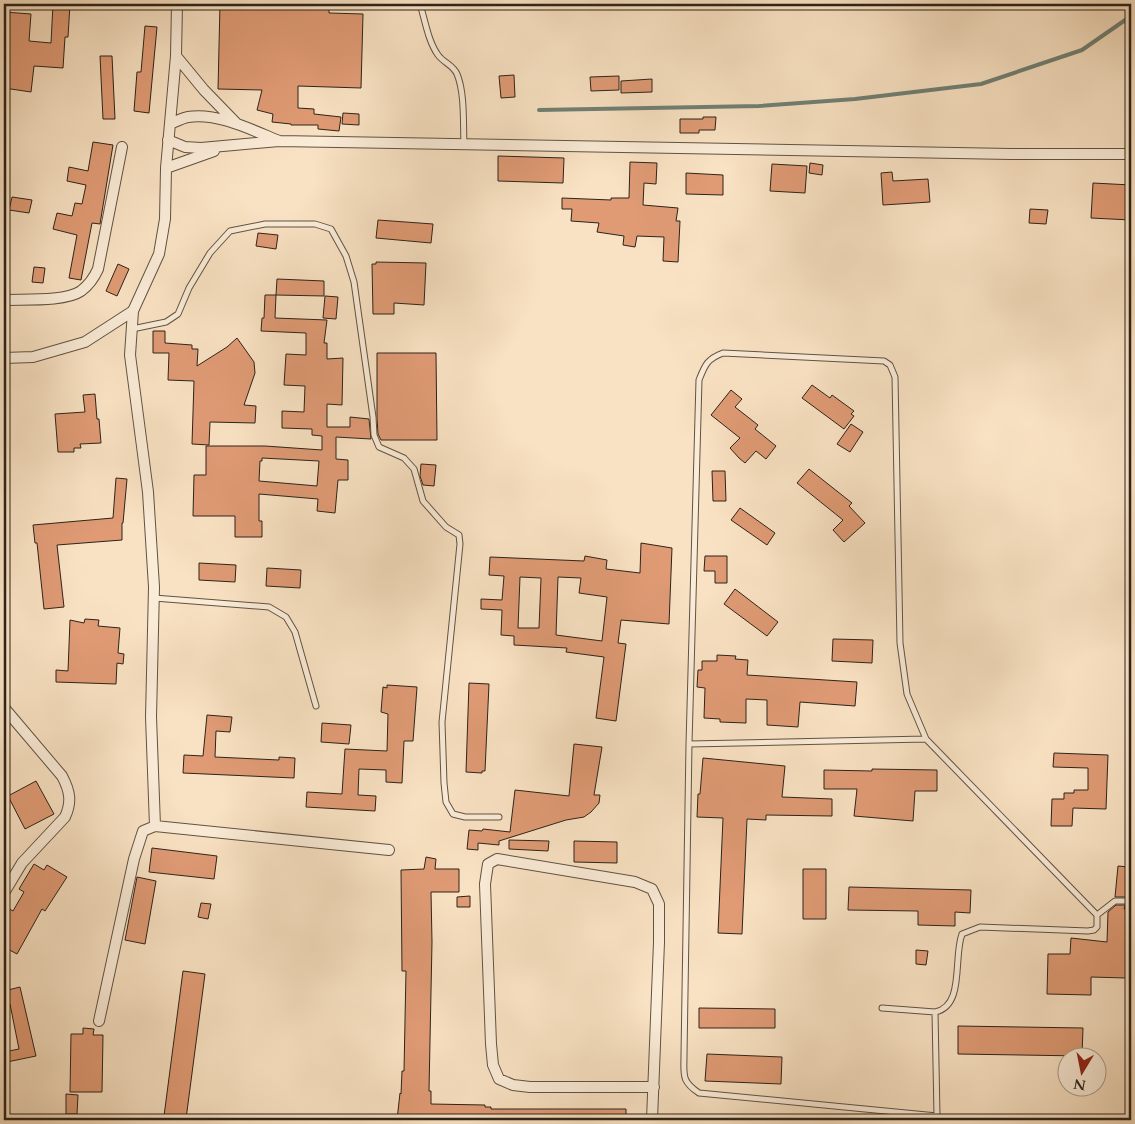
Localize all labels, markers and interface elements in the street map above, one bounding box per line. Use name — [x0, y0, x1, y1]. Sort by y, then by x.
north arrow — [1058, 1046, 1108, 1096]
text: N — [1072, 1074, 1087, 1095]

